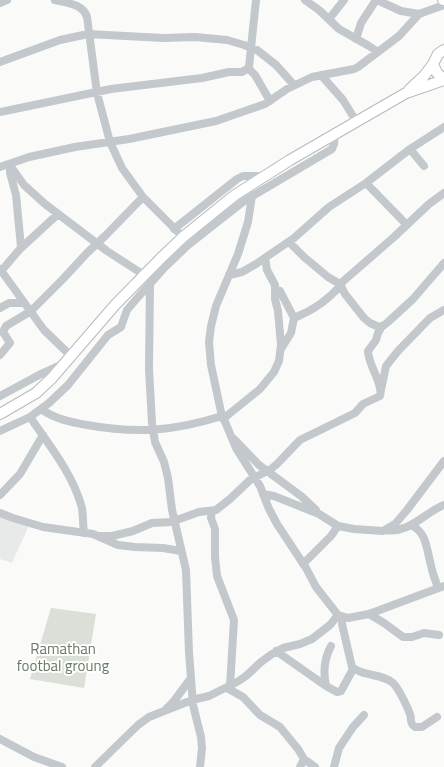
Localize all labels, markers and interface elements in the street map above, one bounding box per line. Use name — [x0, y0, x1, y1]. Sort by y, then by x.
park label: Ramathan footbal groung — [17, 641, 109, 676]

